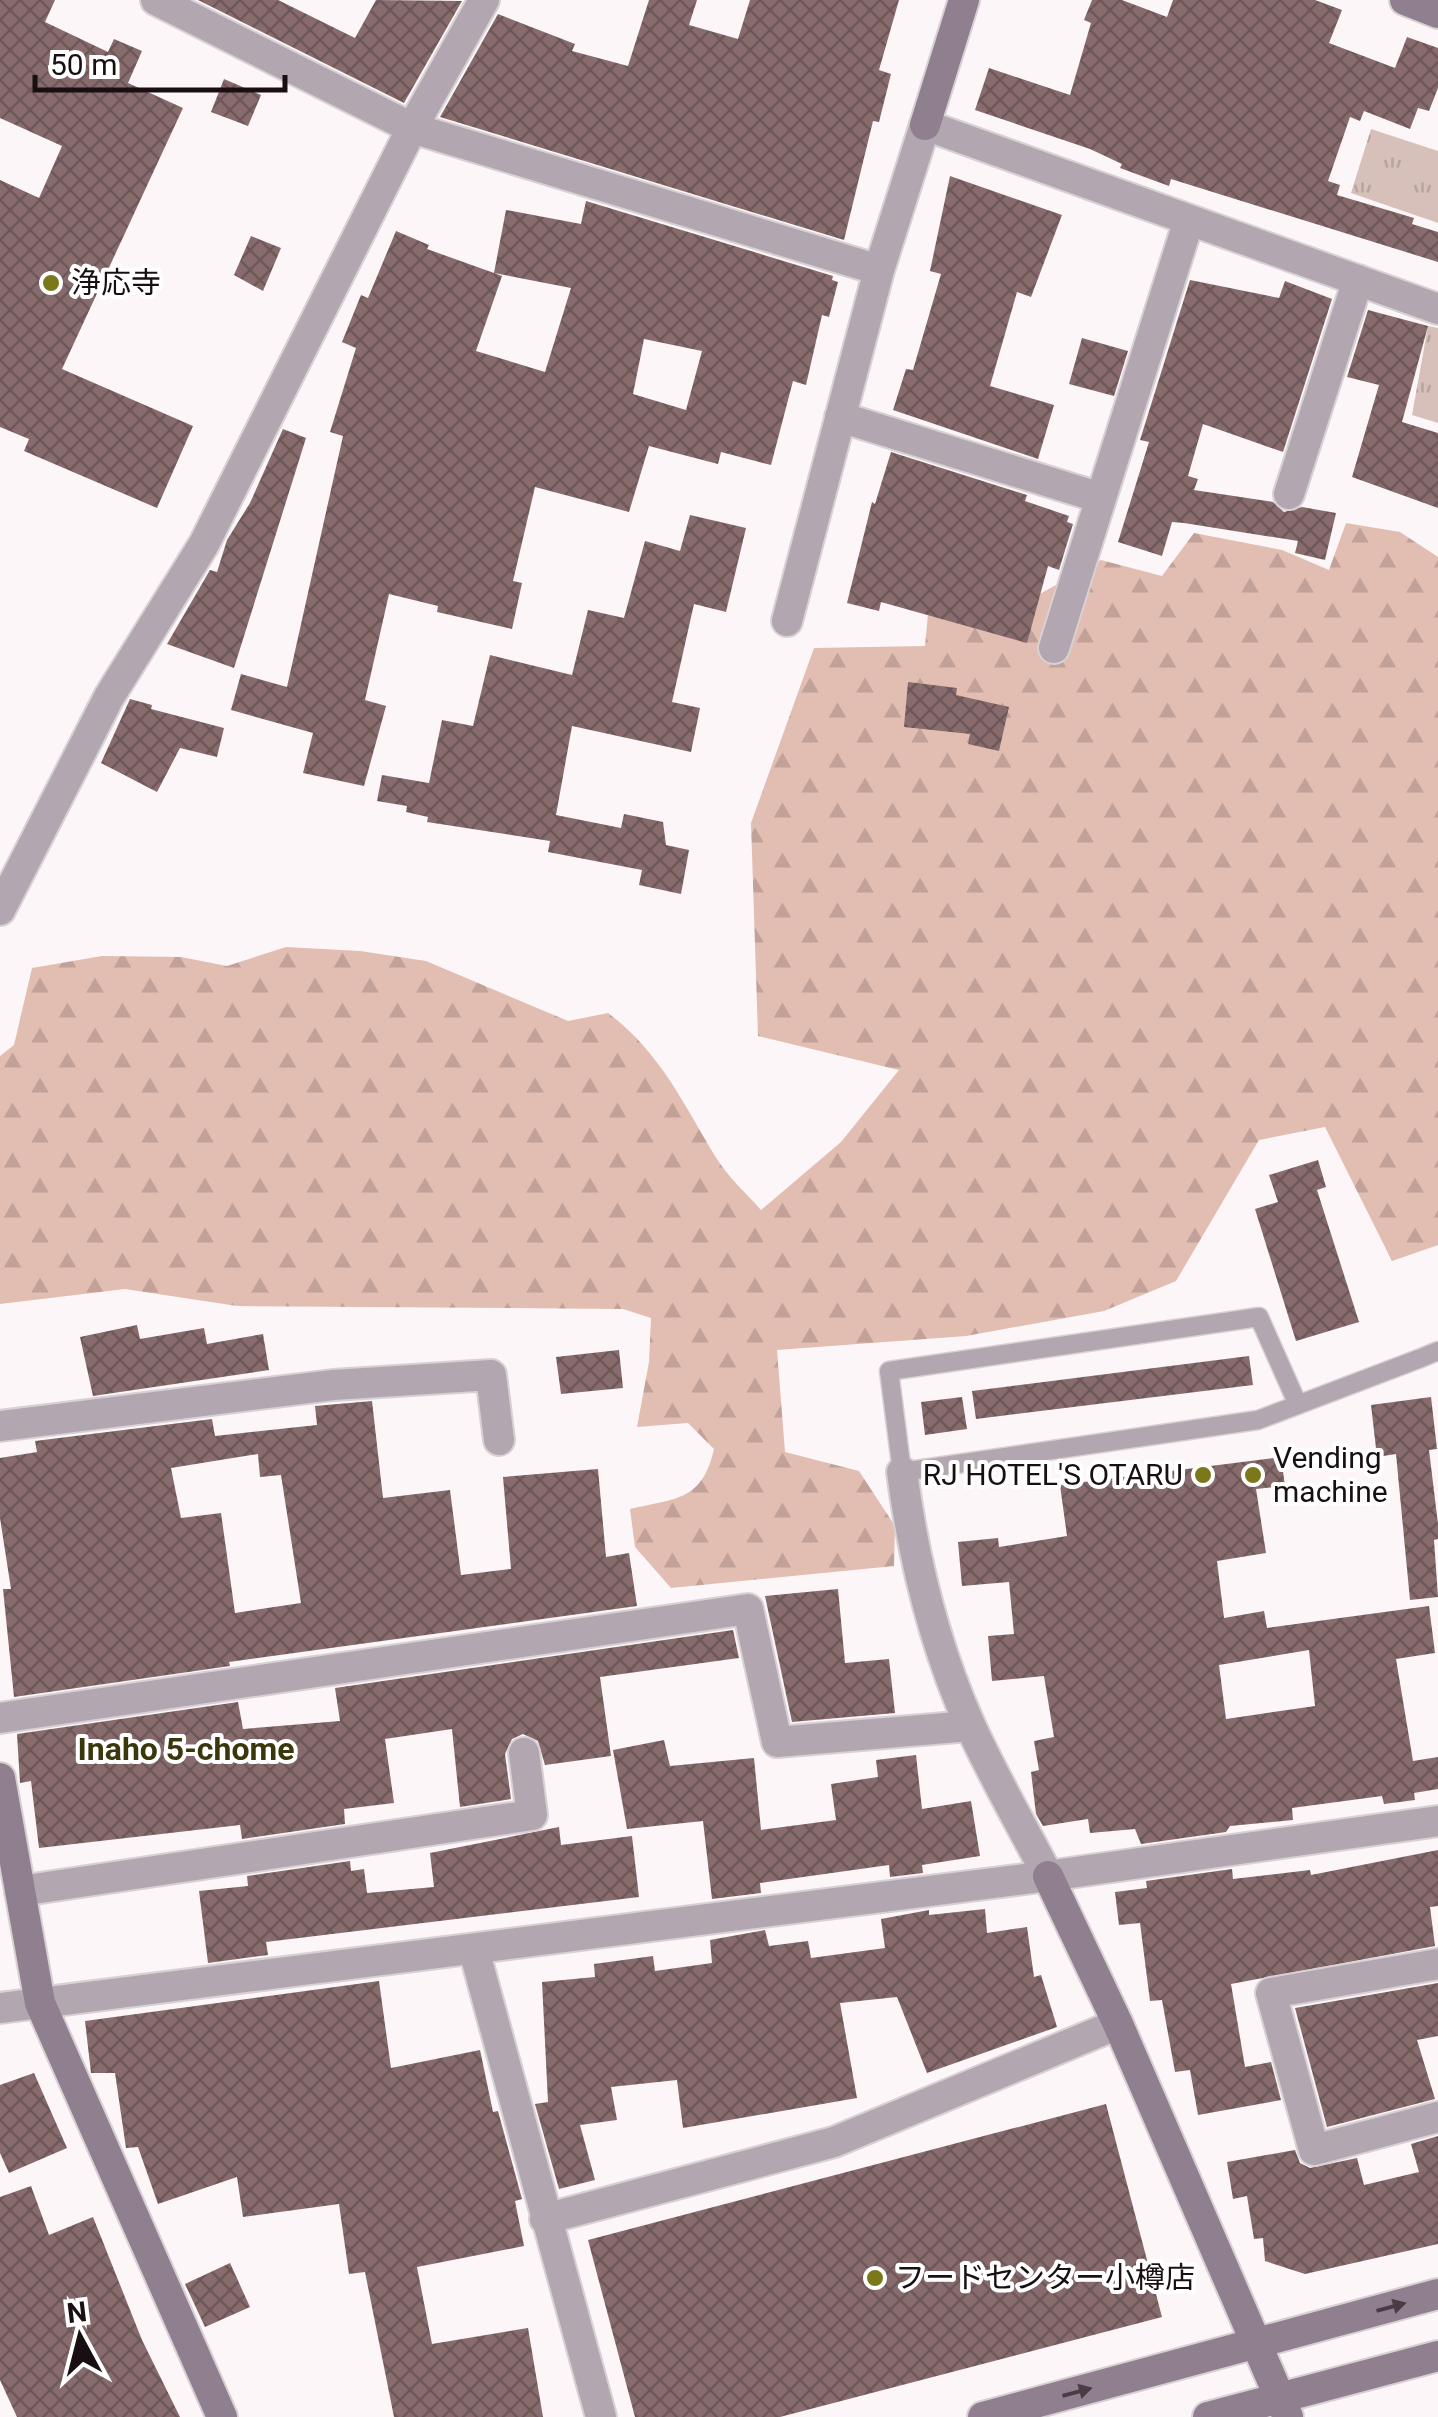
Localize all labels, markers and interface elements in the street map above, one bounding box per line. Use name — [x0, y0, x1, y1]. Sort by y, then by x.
scale bar — [35, 30, 285, 92]
text: 50 m — [50, 47, 117, 82]
place label: 浄応寺 — [71, 265, 161, 300]
marker: 浄応寺 — [40, 272, 62, 294]
place label: Vending machine — [1273, 1440, 1388, 1509]
place label: RJ HOTEL'S OTARU — [923, 1457, 1183, 1492]
marker: RJ HOTEL'S OTARU — [1192, 1464, 1214, 1486]
marker: Vending machine — [1242, 1464, 1264, 1486]
district label: Inaho 5-chome — [78, 1730, 294, 1768]
place label: フードセンター小樽店 — [895, 2260, 1195, 2295]
marker: フードセンター小樽店 — [864, 2267, 886, 2289]
north arrow — [30, 2287, 130, 2387]
text: N — [65, 2295, 89, 2330]
one-way arrow — [1375, 2299, 1406, 2315]
one-way arrow — [1062, 2383, 1093, 2399]

